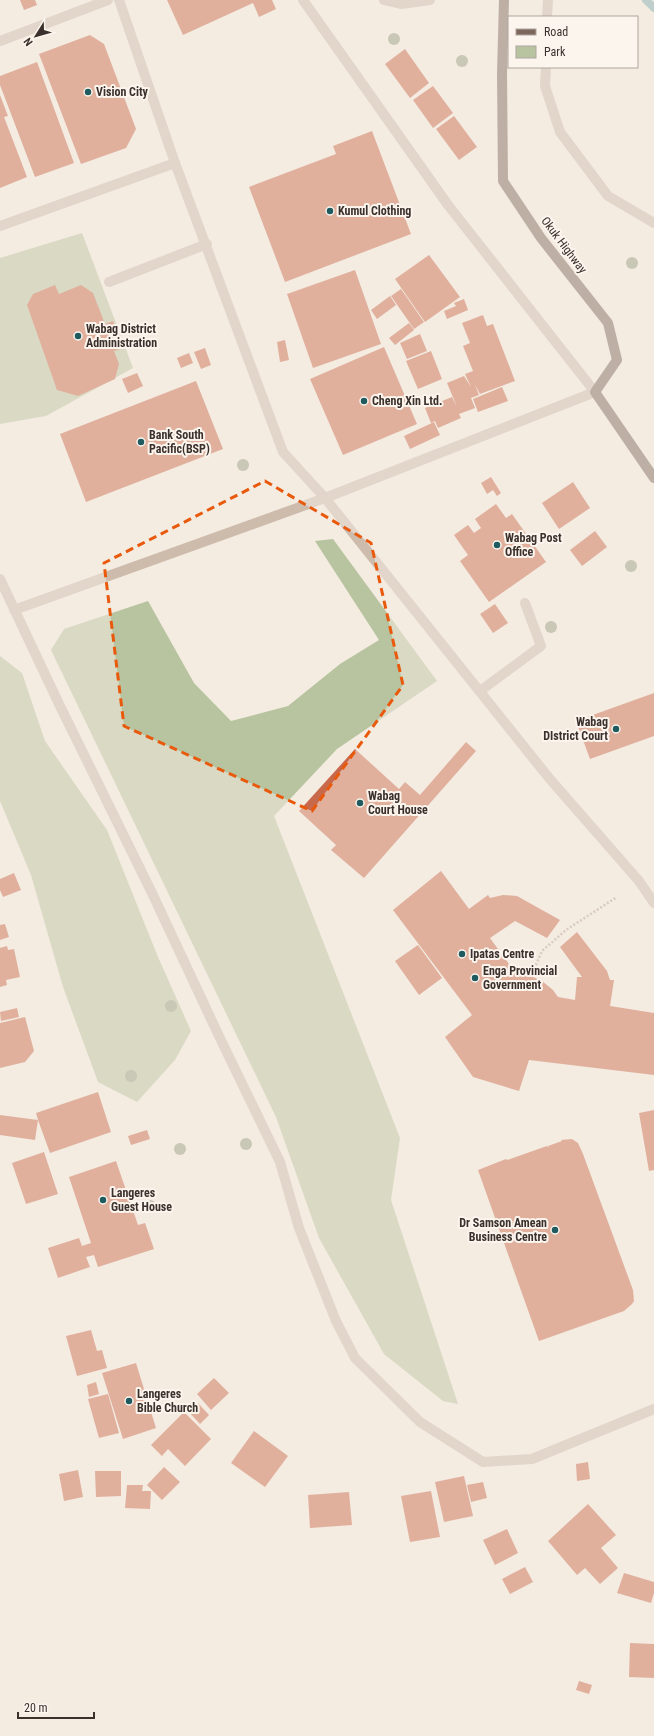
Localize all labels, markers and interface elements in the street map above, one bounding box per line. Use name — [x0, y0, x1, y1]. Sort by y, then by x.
north arrow — [16, 16, 56, 56]
legend — [508, 16, 638, 68]
text: Road — [544, 25, 568, 39]
text: N — [21, 35, 36, 48]
text: Park — [544, 45, 566, 59]
place label: Vision City — [96, 85, 149, 99]
marker: Vision City — [83, 87, 93, 97]
place label: Kumul Clothing — [338, 204, 411, 218]
marker: Kumul Clothing — [325, 206, 335, 216]
street label: Okuk Highway — [538, 214, 590, 276]
place label: Wabag District Administration — [86, 322, 157, 350]
marker: Wabag District Administration — [73, 331, 83, 341]
place label: Cheng Xin Ltd. — [372, 394, 442, 408]
marker: Cheng Xin Ltd. — [359, 396, 369, 406]
place label: Bank South Pacific(BSP) — [149, 428, 210, 456]
marker: Bank South Pacific(BSP) — [136, 437, 146, 447]
place label: Wabag Post Office — [505, 531, 562, 559]
marker: Wabag Post Office — [492, 540, 502, 550]
place label: Wabag DIstrict Court — [543, 715, 608, 743]
marker: Wabag DIstrict Court — [611, 724, 621, 734]
place label: Wabag Court House — [368, 789, 428, 817]
marker: Wabag Court House — [355, 798, 365, 808]
place label: Ipatas Centre — [470, 947, 534, 961]
marker: Ipatas Centre — [457, 949, 467, 959]
place label: Enga Provincial Government — [483, 964, 557, 992]
marker: Enga Provincial Government — [470, 973, 480, 983]
place label: Langeres Guest House — [111, 1186, 172, 1214]
marker: Langeres Guest House — [98, 1195, 108, 1205]
place label: Dr Samson Amean Business Centre — [459, 1216, 547, 1244]
marker: Dr Samson Amean Business Centre — [550, 1225, 560, 1235]
place label: Langeres Bible Church — [137, 1387, 198, 1415]
marker: Langeres Bible Church — [124, 1396, 134, 1406]
scale bar — [18, 1694, 94, 1720]
text: 20 m — [24, 1701, 48, 1715]

